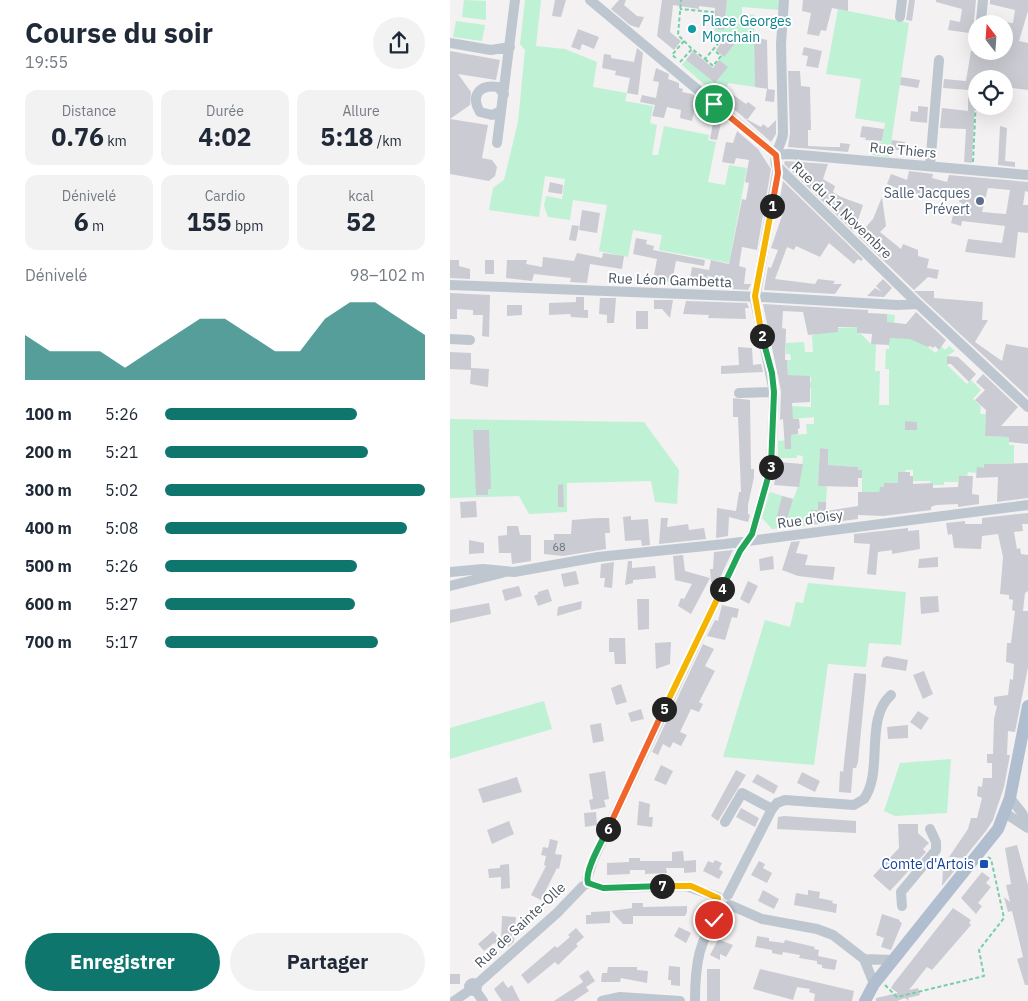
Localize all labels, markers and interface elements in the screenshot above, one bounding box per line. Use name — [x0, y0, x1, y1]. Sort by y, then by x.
place label: Place Georges Morchain — [702, 12, 792, 46]
text: Course du soir — [25, 14, 213, 51]
north arrow — [968, 15, 1012, 60]
map controls — [968, 15, 1013, 115]
button: share — [373, 17, 425, 69]
marker: Place Georges Morchain — [686, 23, 698, 35]
text: 19:55 — [25, 52, 68, 72]
button: locate — [968, 70, 1013, 115]
pin — [693, 83, 735, 125]
icon: arrive — [700, 90, 728, 118]
text: Distance — [62, 102, 116, 120]
text: Durée — [206, 102, 244, 120]
text: Allure — [342, 102, 380, 120]
text: 0.76 — [51, 120, 104, 153]
text: 4:02 — [198, 120, 252, 153]
text: 5:18 — [320, 120, 373, 153]
text: km — [104, 132, 127, 150]
text: /km — [373, 132, 402, 150]
street label: Rue Thiers — [869, 138, 937, 162]
street label: Rue du 11 Novembre — [788, 157, 896, 263]
place label: Salle Jacques Prévert — [884, 184, 970, 218]
text: Dénivelé — [62, 187, 116, 205]
text: Cardio — [205, 187, 245, 205]
text: kcal — [348, 187, 374, 205]
pin: 1 — [760, 194, 784, 218]
marker: Salle Jacques Prévert — [974, 195, 986, 207]
text: 1 — [768, 197, 777, 215]
text: 6 — [74, 205, 89, 238]
text: 155 — [187, 205, 232, 238]
text: 52 — [346, 205, 376, 238]
text: m — [89, 217, 104, 235]
text: bpm — [232, 217, 263, 235]
text: Dénivelé — [25, 265, 87, 285]
text: 98–102 m — [350, 265, 425, 285]
street label: Rue Léon Gambetta — [608, 269, 733, 291]
pin: 2 — [750, 324, 774, 348]
text: 2 — [758, 327, 767, 345]
text: 100 m — [25, 404, 72, 424]
text: 5:26 — [105, 404, 138, 424]
text: 200 m — [25, 442, 72, 462]
text: 5:21 — [105, 442, 138, 462]
pin: 3 — [758, 454, 784, 480]
text: 3 — [767, 458, 776, 476]
text: 300 m — [25, 480, 72, 500]
text: 5:02 — [105, 480, 138, 500]
street label: Rue d'Oisy — [776, 505, 844, 533]
text: 400 m — [25, 518, 72, 538]
text: 5:08 — [105, 518, 138, 538]
house number: 68 — [552, 540, 566, 554]
text: 500 m — [25, 556, 72, 576]
text: 5:26 — [105, 556, 138, 576]
pin: 4 — [710, 576, 734, 602]
text: 4 — [718, 580, 727, 598]
text: 600 m — [25, 594, 72, 614]
text: 5:27 — [105, 594, 138, 614]
text: 700 m — [25, 632, 72, 652]
text: 5:17 — [105, 632, 138, 652]
pin: 5 — [652, 696, 676, 722]
text: 5 — [660, 700, 669, 718]
pin: 6 — [596, 816, 620, 842]
text: 6 — [604, 820, 613, 838]
place label: Comte d'Artois — [881, 855, 974, 873]
marker: Comte d'Artois — [978, 858, 990, 870]
pin: 7 — [650, 874, 674, 898]
text: 7 — [658, 877, 667, 895]
street label: Rue de Sainte-Olle — [471, 878, 569, 972]
pin — [693, 899, 735, 941]
icon: check — [700, 906, 728, 934]
button: Enregistrer — [25, 933, 220, 991]
button: Partager — [230, 933, 425, 991]

